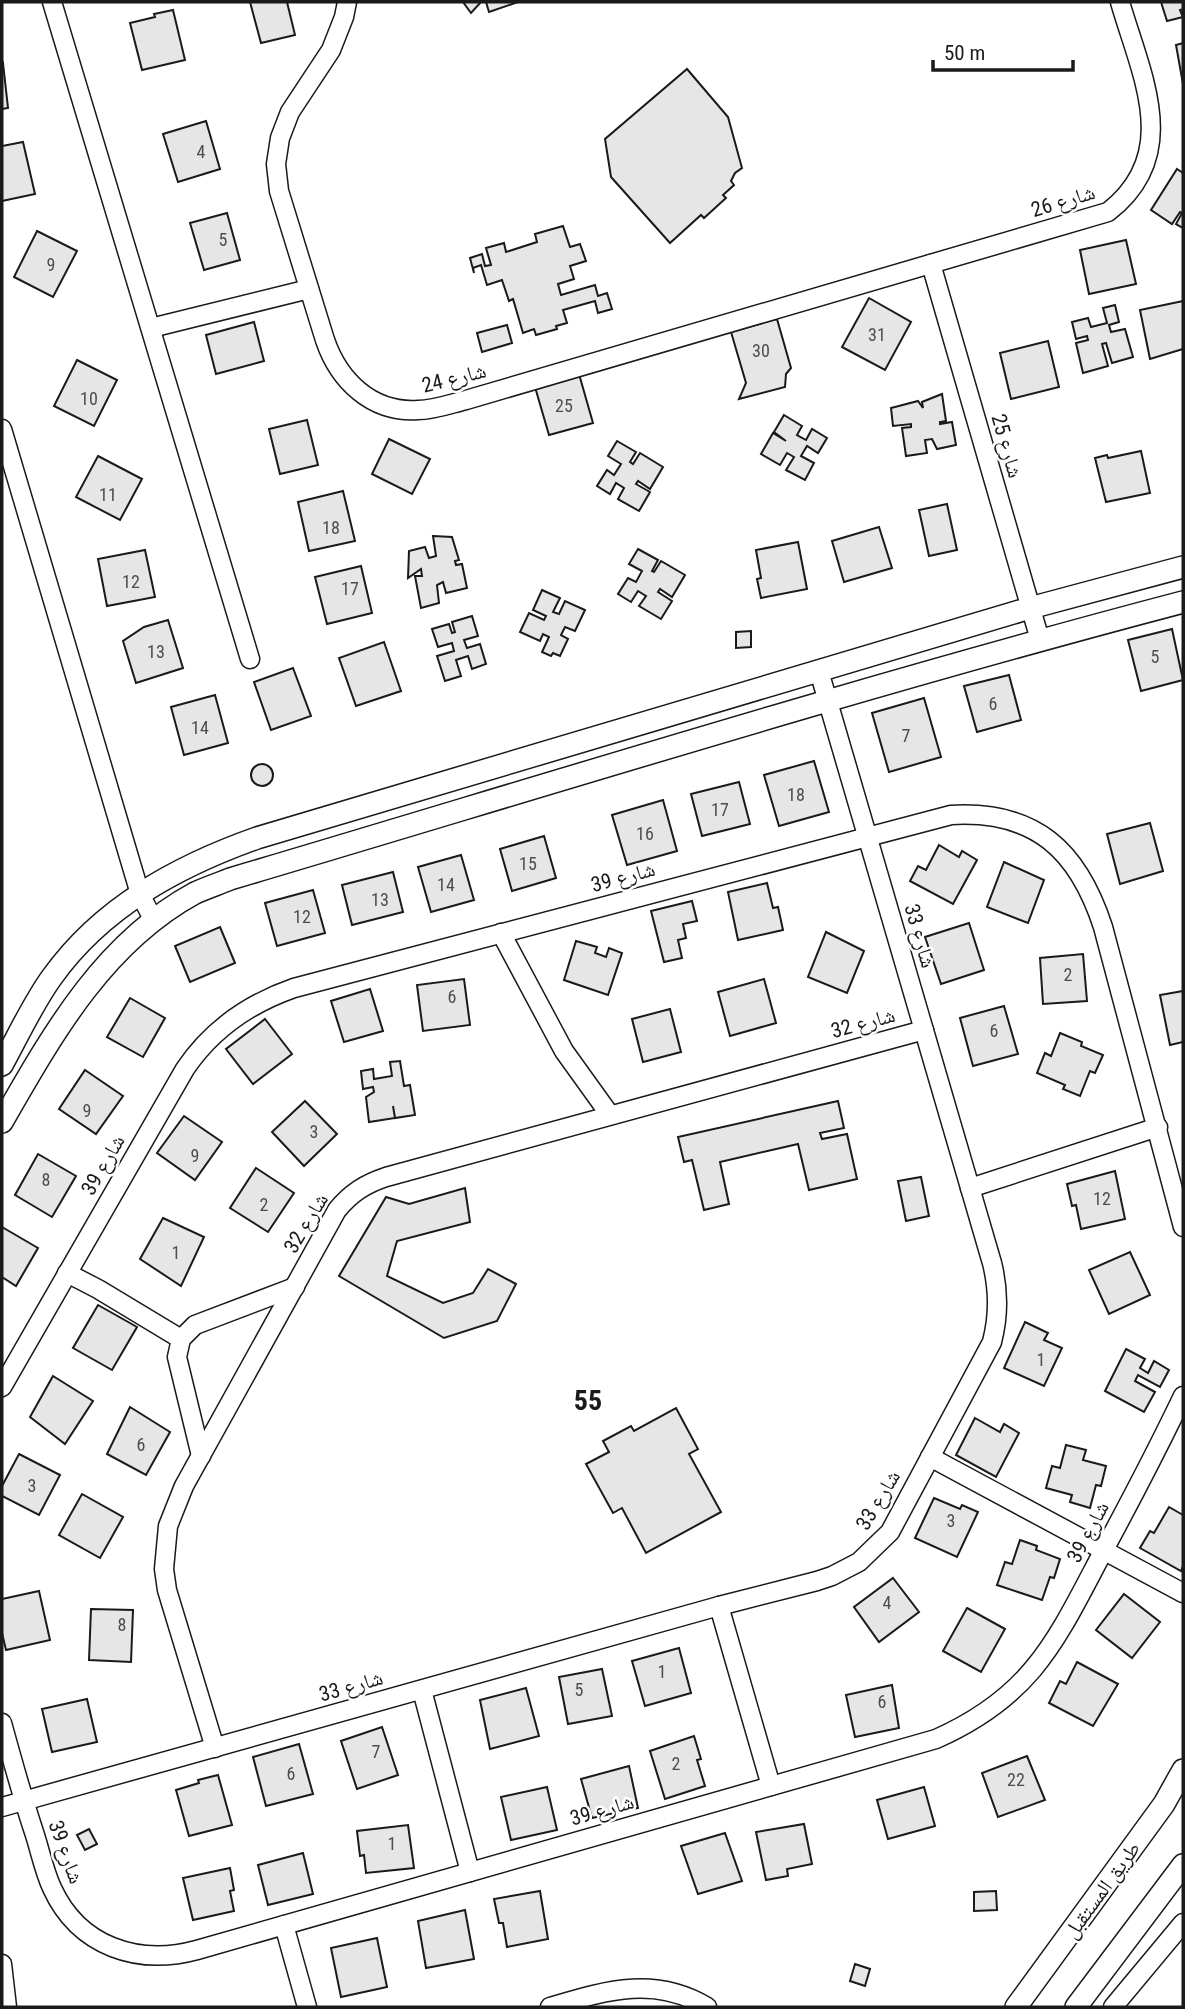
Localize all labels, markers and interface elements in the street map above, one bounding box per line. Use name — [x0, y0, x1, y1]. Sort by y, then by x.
scale bar — [933, 28, 1073, 72]
text: 50 m — [944, 41, 985, 65]
house number: 4 — [197, 141, 206, 162]
street label: شارع 26 — [1028, 180, 1098, 223]
house number: 5 — [219, 229, 228, 250]
house number: 9 — [47, 254, 55, 275]
house number: 31 — [868, 324, 886, 345]
house number: 30 — [752, 340, 770, 361]
street label: شارع 24 — [419, 358, 489, 399]
house number: 10 — [80, 388, 98, 409]
house number: 25 — [555, 395, 573, 416]
street label: شارع 25 — [985, 411, 1028, 481]
house number: 11 — [99, 484, 117, 505]
house number: 18 — [322, 517, 340, 538]
house number: 12 — [122, 571, 140, 592]
house number: 17 — [341, 578, 359, 599]
house number: 13 — [147, 641, 165, 662]
house number: 5 — [1151, 646, 1160, 667]
house number: 6 — [989, 693, 997, 714]
house number: 14 — [191, 717, 209, 738]
house number: 7 — [902, 725, 911, 746]
house number: 18 — [787, 784, 805, 805]
house number: 17 — [711, 799, 729, 820]
house number: 16 — [636, 823, 654, 844]
house number: 15 — [519, 853, 537, 874]
street label: شارع 39 — [588, 857, 658, 898]
house number: 14 — [437, 874, 455, 895]
house number: 13 — [371, 889, 389, 910]
street label: شارع 33 — [898, 901, 941, 971]
house number: 12 — [293, 906, 311, 927]
house number: 2 — [1064, 964, 1073, 985]
house number: 6 — [448, 986, 456, 1007]
street label: شارع 32 — [828, 1003, 898, 1044]
house number: 6 — [990, 1020, 998, 1041]
house number: 9 — [83, 1100, 91, 1121]
house number: 3 — [310, 1121, 318, 1142]
street label: شارع 39 — [76, 1131, 131, 1200]
house number: 9 — [191, 1145, 199, 1166]
house number: 8 — [42, 1169, 50, 1190]
house number: 12 — [1093, 1188, 1111, 1209]
street label: شارع 32 — [279, 1189, 334, 1258]
house number: 2 — [260, 1194, 269, 1215]
house number: 1 — [172, 1242, 180, 1263]
house number: 1 — [1037, 1349, 1045, 1370]
district label: 55 — [574, 1384, 602, 1417]
house number: 6 — [137, 1434, 145, 1455]
street label: شارع 33 — [851, 1466, 906, 1535]
house number: 3 — [28, 1475, 36, 1496]
street label: شارع 39 — [1062, 1497, 1115, 1567]
house number: 3 — [947, 1510, 955, 1531]
house number: 4 — [883, 1592, 892, 1613]
house number: 8 — [118, 1614, 126, 1635]
house number: 1 — [658, 1661, 666, 1682]
street label: شارع 33 — [316, 1665, 386, 1708]
house number: 5 — [575, 1679, 584, 1700]
house number: 6 — [878, 1691, 886, 1712]
house number: 7 — [372, 1741, 381, 1762]
house number: 2 — [672, 1753, 681, 1774]
house number: 6 — [287, 1763, 295, 1784]
house number: 22 — [1007, 1769, 1025, 1790]
street label: شارع 39 — [567, 1789, 637, 1832]
street label: شارع 39 — [43, 1817, 88, 1887]
house number: 1 — [388, 1833, 396, 1854]
street label: طريق المستقبل — [1059, 1837, 1146, 1944]

